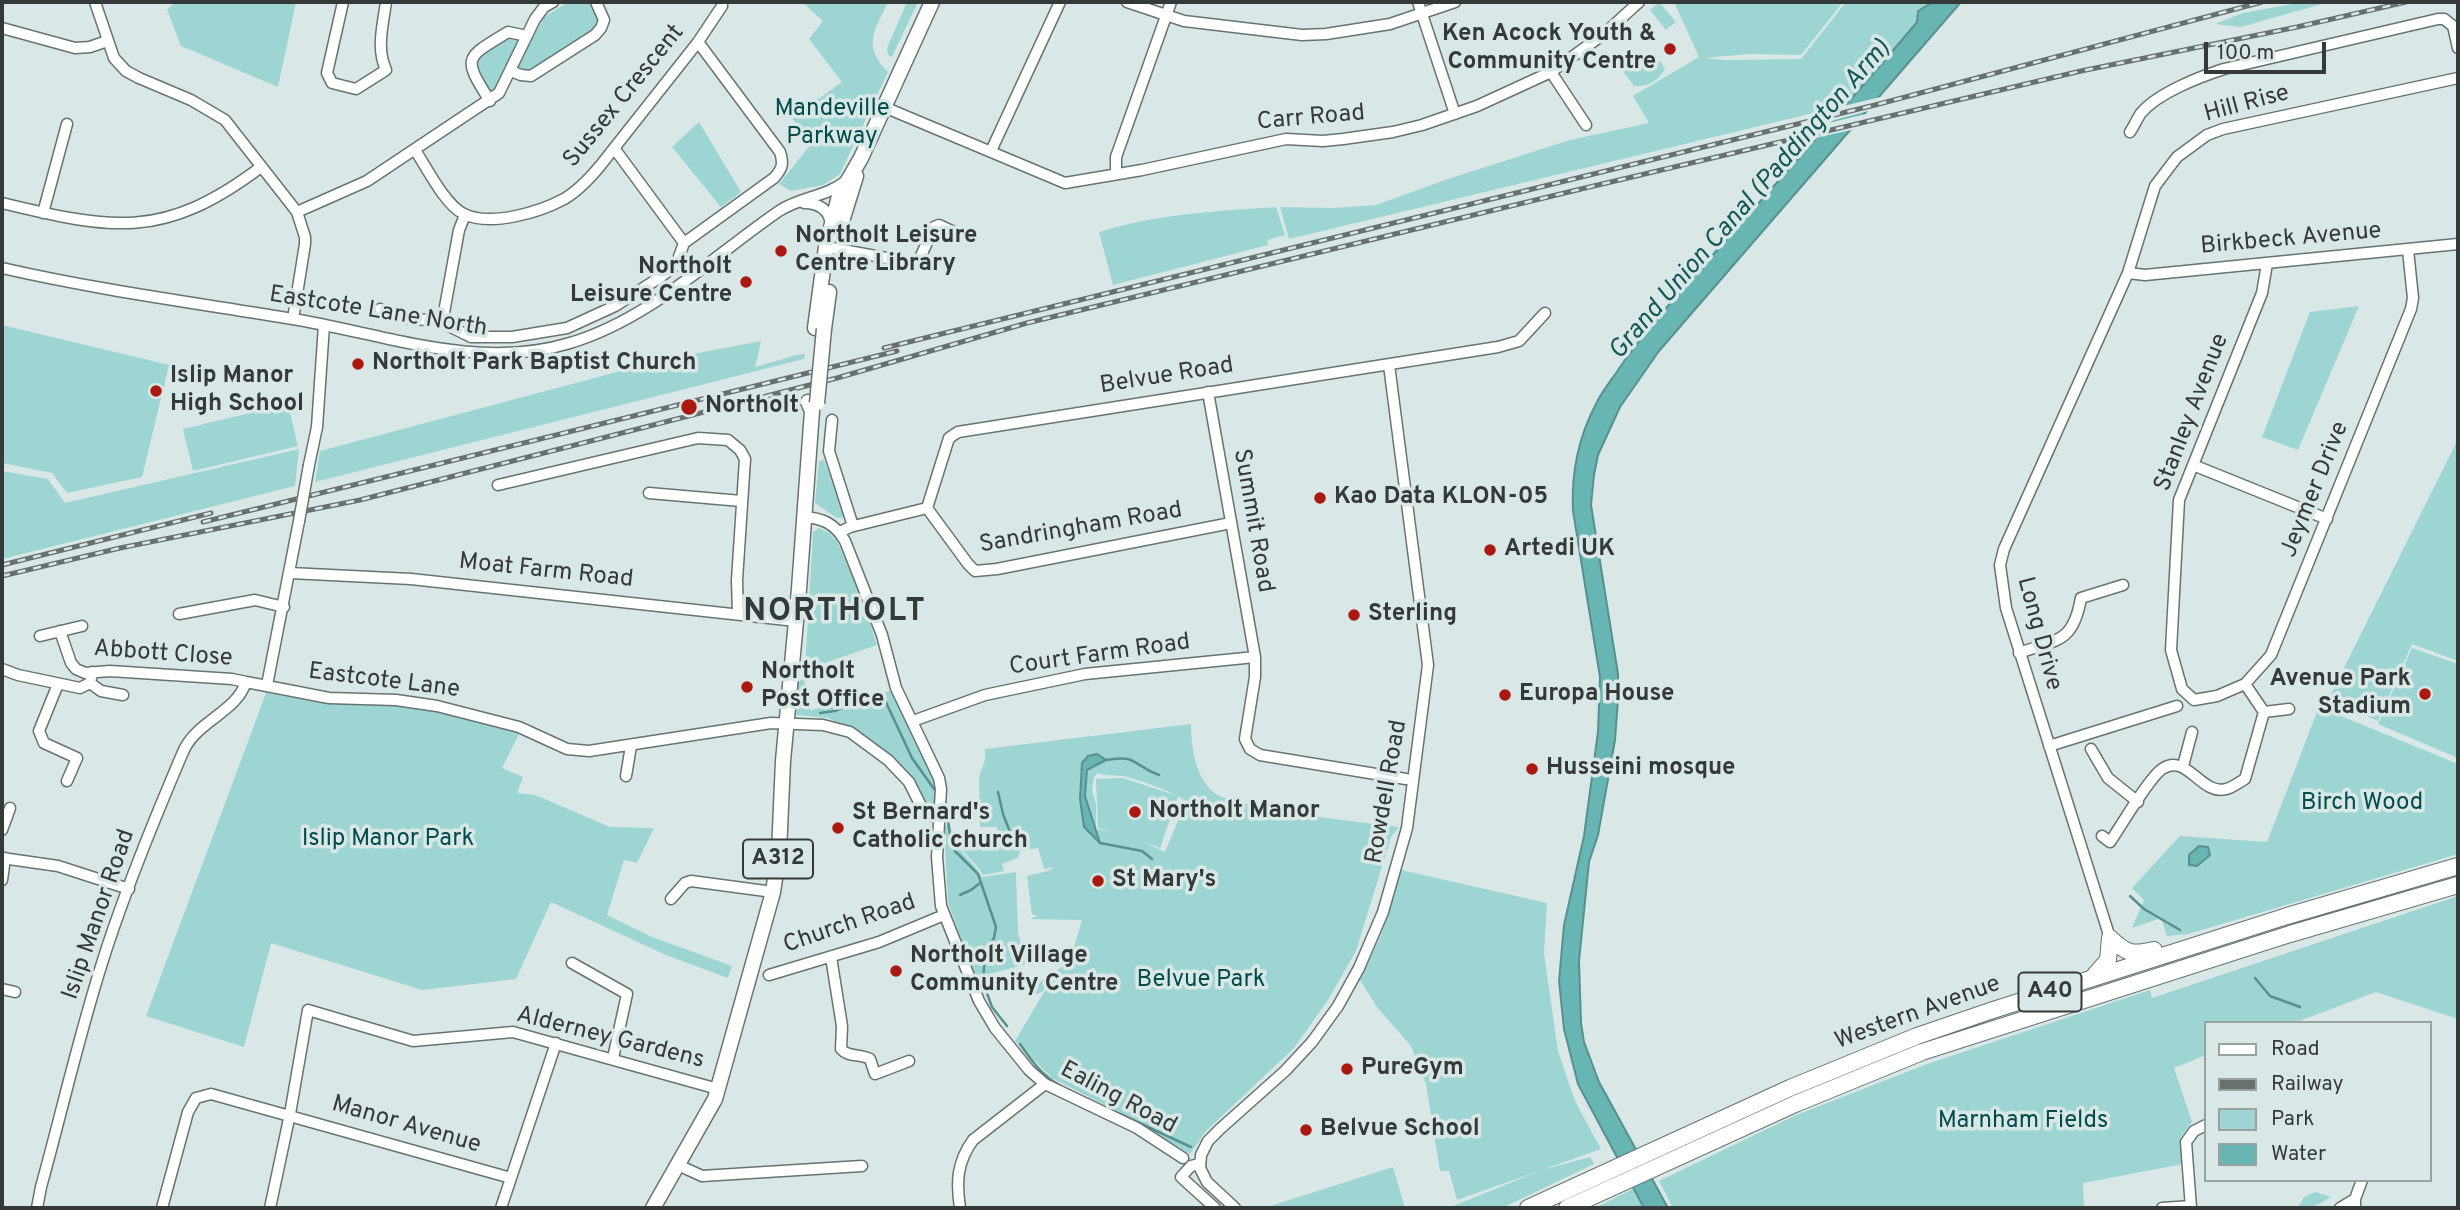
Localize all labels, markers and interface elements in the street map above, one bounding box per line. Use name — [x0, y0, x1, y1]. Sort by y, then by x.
street label: Sussex Crescent — [558, 20, 692, 174]
place label: Ken Acock Youth & Community Centre — [1442, 21, 1656, 77]
scale bar — [2208, 28, 2330, 72]
water label: Grand Union Canal (Paddington Arm) — [1603, 35, 1899, 367]
text: 100 m — [2217, 40, 2274, 67]
marker: Ken Acock Youth & Community Centre — [1662, 41, 1678, 57]
street label: Hill Rise — [2201, 80, 2293, 130]
park label: Mandeville Parkway — [774, 96, 890, 152]
street label: Carr Road — [1256, 100, 1366, 138]
street label: Birkbeck Avenue — [2199, 218, 2383, 262]
place label: Northolt Leisure Centre Library — [795, 223, 977, 279]
marker: Northolt Leisure Centre Library — [773, 243, 789, 259]
place label: Northolt Leisure Centre — [570, 254, 732, 310]
marker: Northolt Leisure Centre — [738, 274, 754, 290]
street label: Eastcote Lane North — [267, 282, 489, 344]
street label: Stanley Avenue — [2150, 330, 2236, 496]
place label: Northolt Park Baptist Church — [372, 350, 696, 378]
street label: Belvue Road — [1098, 352, 1236, 402]
marker: Northolt Park Baptist Church — [350, 356, 366, 372]
place label: Islip Manor High School — [170, 363, 304, 419]
marker: Islip Manor High School — [148, 383, 164, 399]
place label: Northolt — [705, 393, 799, 421]
marker: Northolt — [679, 397, 699, 417]
street label: Jeymer Drive — [2276, 418, 2356, 562]
street label: Summit Road — [1225, 447, 1279, 595]
place label: Kao Data KLON-05 — [1334, 484, 1548, 512]
marker: Kao Data KLON-05 — [1312, 490, 1328, 506]
street label: Sandringham Road — [977, 497, 1185, 561]
place label: Artedi UK — [1504, 536, 1615, 564]
marker: Artedi UK — [1482, 542, 1498, 558]
street label: Moat Farm Road — [457, 549, 635, 595]
street label: Long Drive — [2009, 574, 2067, 694]
district label: NORTHOLT — [744, 595, 926, 633]
place label: Sterling — [1368, 601, 1457, 629]
marker: Sterling — [1346, 607, 1362, 623]
street label: Court Farm Road — [1008, 629, 1192, 683]
street label: Abbott Close — [93, 636, 233, 674]
street label: Eastcote Lane — [307, 658, 461, 706]
place label: Northolt Post Office — [761, 659, 884, 715]
place label: Avenue Park Stadium — [2269, 666, 2411, 722]
marker: Northolt Post Office — [739, 679, 755, 695]
place label: Europa House — [1519, 681, 1674, 709]
marker: Avenue Park Stadium — [2417, 686, 2433, 702]
marker: Europa House — [1497, 687, 1513, 703]
street label: Rowdell Road — [1361, 718, 1415, 866]
place label: Husseini mosque — [1546, 755, 1735, 783]
marker: Husseini mosque — [1524, 761, 1540, 777]
park label: Birch Wood — [2301, 790, 2423, 818]
place label: Northolt Manor — [1149, 798, 1320, 826]
place label: St Bernard's Catholic church — [852, 800, 1028, 856]
marker: Northolt Manor — [1127, 804, 1143, 820]
marker: St Bernard's Catholic church — [830, 820, 846, 836]
street label: Islip Manor Road — [57, 826, 143, 1004]
park label: Islip Manor Park — [302, 826, 474, 854]
road number: A312 — [743, 839, 813, 878]
place label: St Mary's — [1112, 867, 1216, 895]
marker: St Mary's — [1090, 873, 1106, 889]
street label: Church Road — [780, 889, 920, 961]
place label: Northolt Village Community Centre — [910, 943, 1118, 999]
marker: Northolt Village Community Centre — [888, 963, 904, 979]
park label: Belvue Park — [1137, 967, 1265, 995]
street label: Western Avenue — [1831, 971, 2005, 1057]
road number: A40 — [2018, 973, 2082, 1012]
street label: Alderney Gardens — [513, 1002, 707, 1076]
legend — [2204, 1021, 2432, 1182]
text: Road — [2271, 1036, 2320, 1063]
place label: PureGym — [1361, 1055, 1464, 1083]
street label: Ealing Road — [1055, 1056, 1181, 1142]
marker: PureGym — [1339, 1061, 1355, 1077]
text: Railway — [2271, 1071, 2344, 1098]
street label: Manor Avenue — [328, 1091, 484, 1161]
text: Park — [2271, 1106, 2314, 1133]
park label: Marnham Fields — [1938, 1108, 2108, 1136]
place label: Belvue School — [1320, 1116, 1480, 1144]
marker: Belvue School — [1298, 1122, 1314, 1138]
text: Water — [2271, 1141, 2326, 1168]

